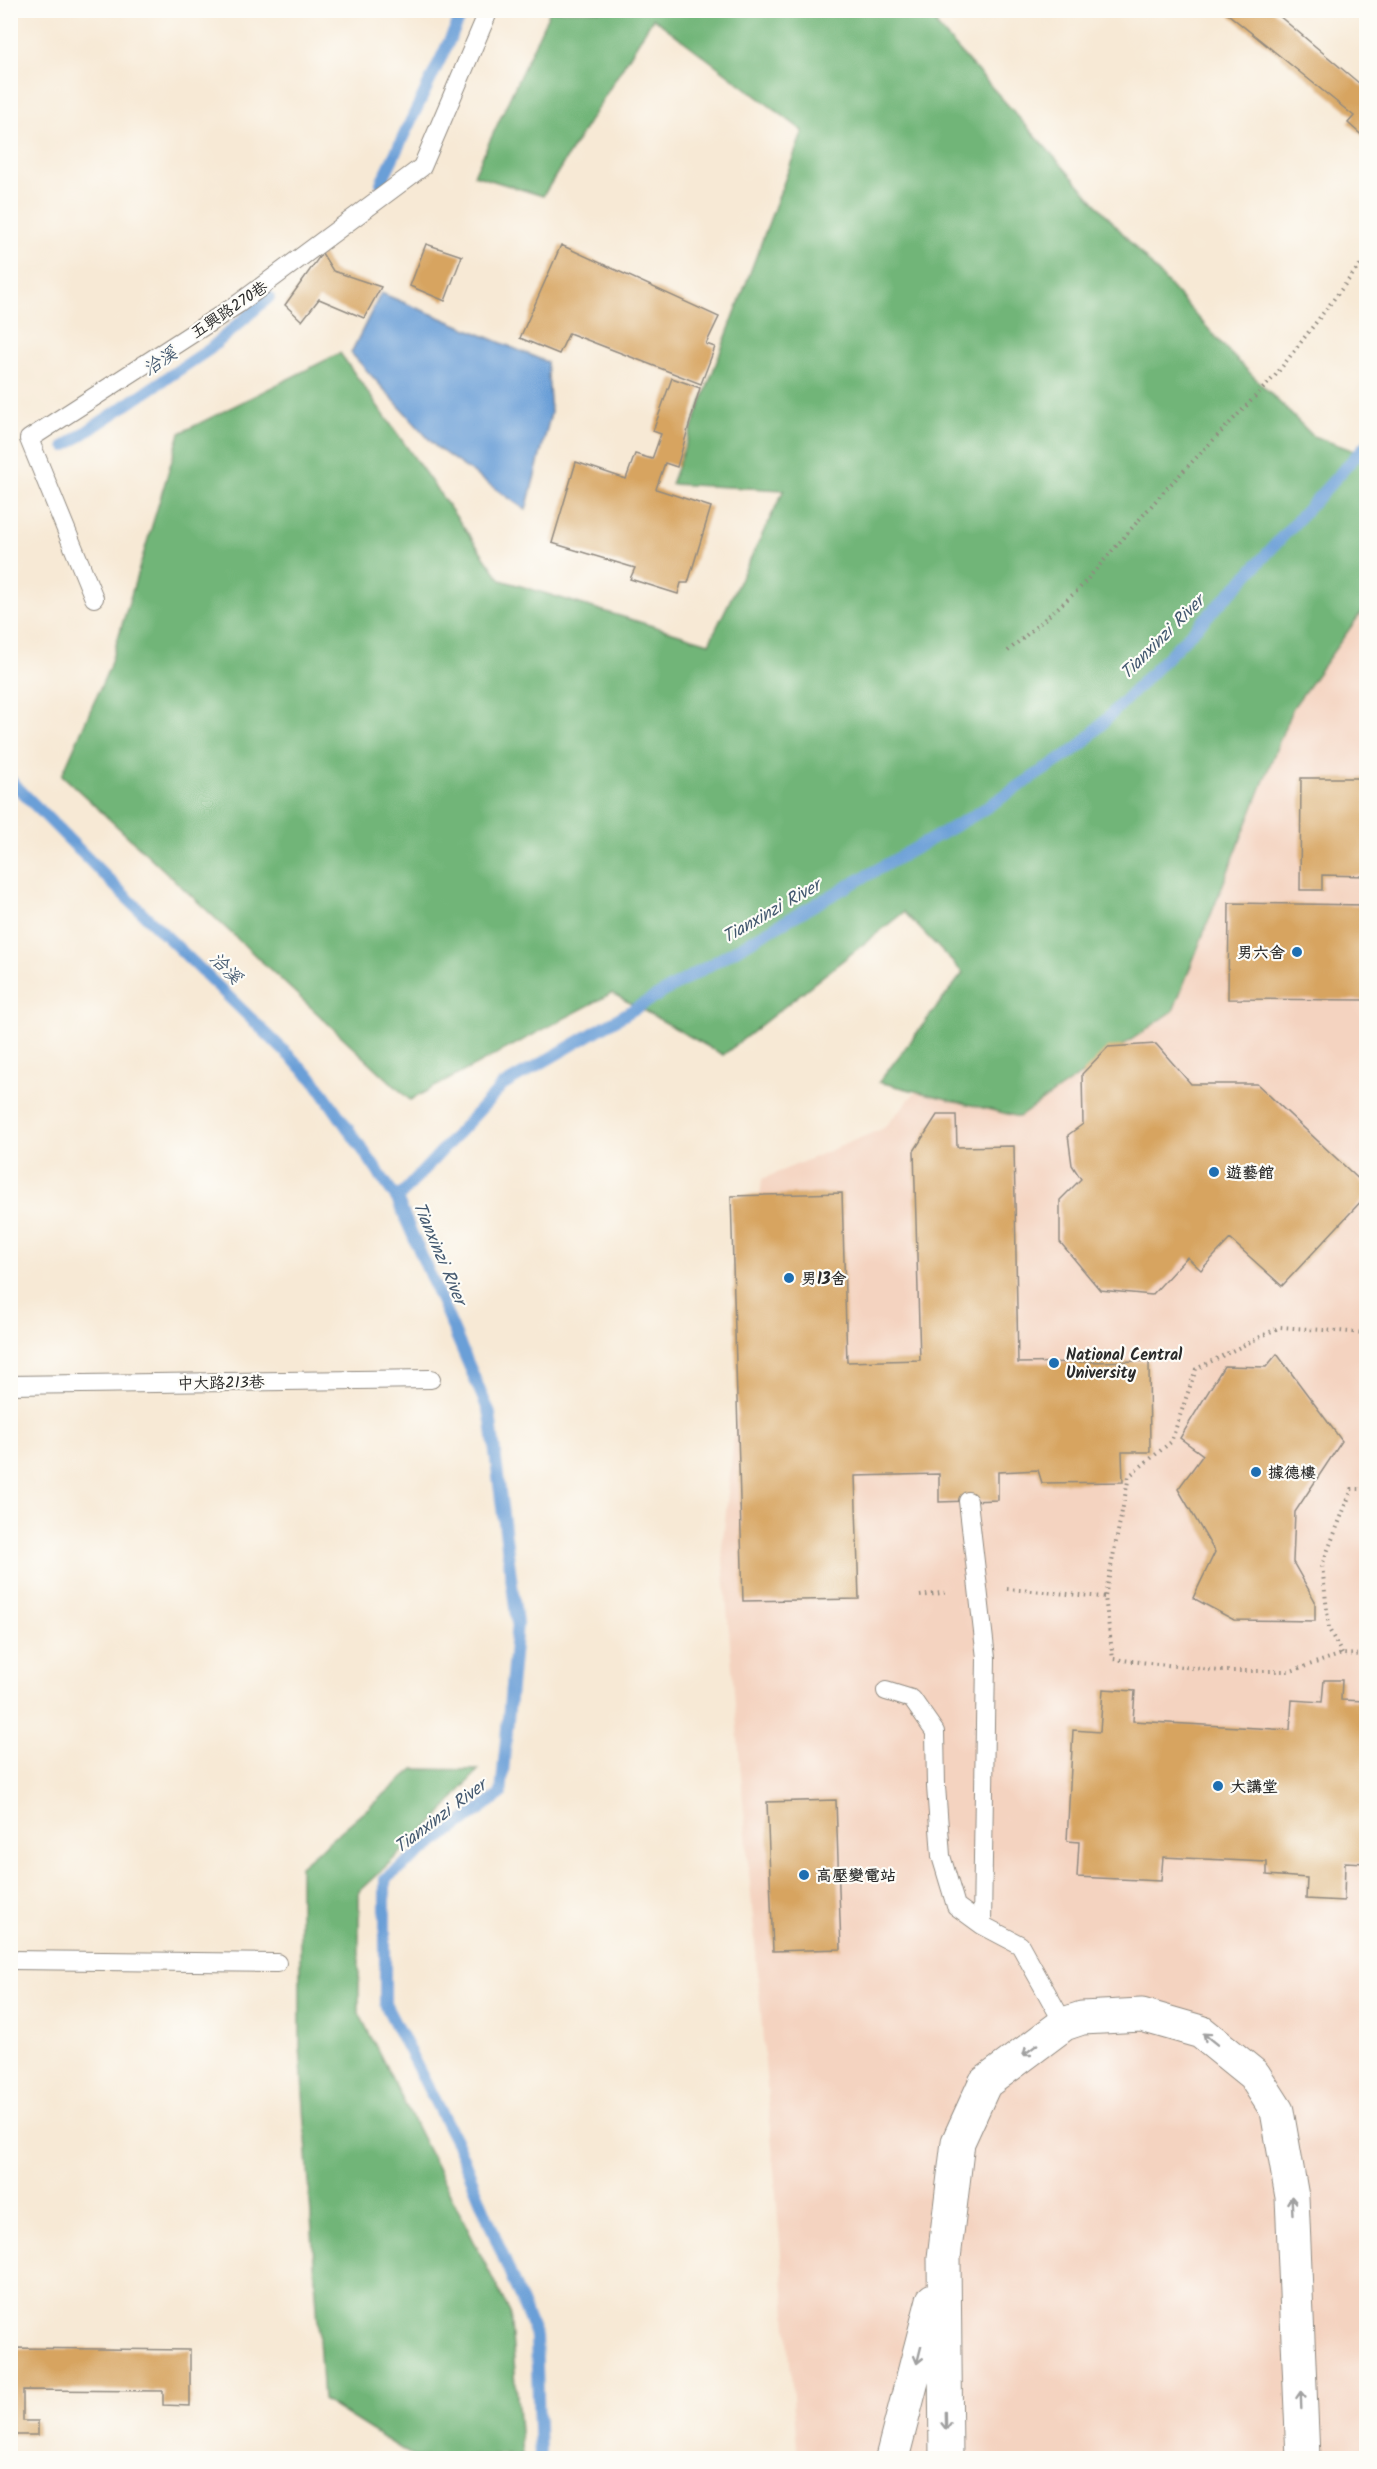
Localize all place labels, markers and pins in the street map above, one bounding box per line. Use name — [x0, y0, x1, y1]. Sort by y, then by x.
place label: 男六舍 — [1237, 941, 1285, 966]
marker: 男六舍 — [1290, 945, 1304, 959]
place label: 遊藝館 — [1226, 1161, 1274, 1186]
marker: 遊藝館 — [1207, 1165, 1221, 1179]
place label: 男13舍 — [801, 1267, 847, 1292]
marker: 男13舍 — [782, 1271, 796, 1285]
place label: National Central University — [1066, 1343, 1183, 1386]
marker: National Central University — [1047, 1356, 1061, 1370]
place label: 據德樓 — [1268, 1461, 1316, 1486]
marker: 據德樓 — [1249, 1465, 1263, 1479]
place label: 大講堂 — [1230, 1775, 1278, 1800]
marker: 大講堂 — [1211, 1779, 1225, 1793]
place label: 高壓變電站 — [816, 1864, 896, 1889]
marker: 高壓變電站 — [797, 1868, 811, 1882]

